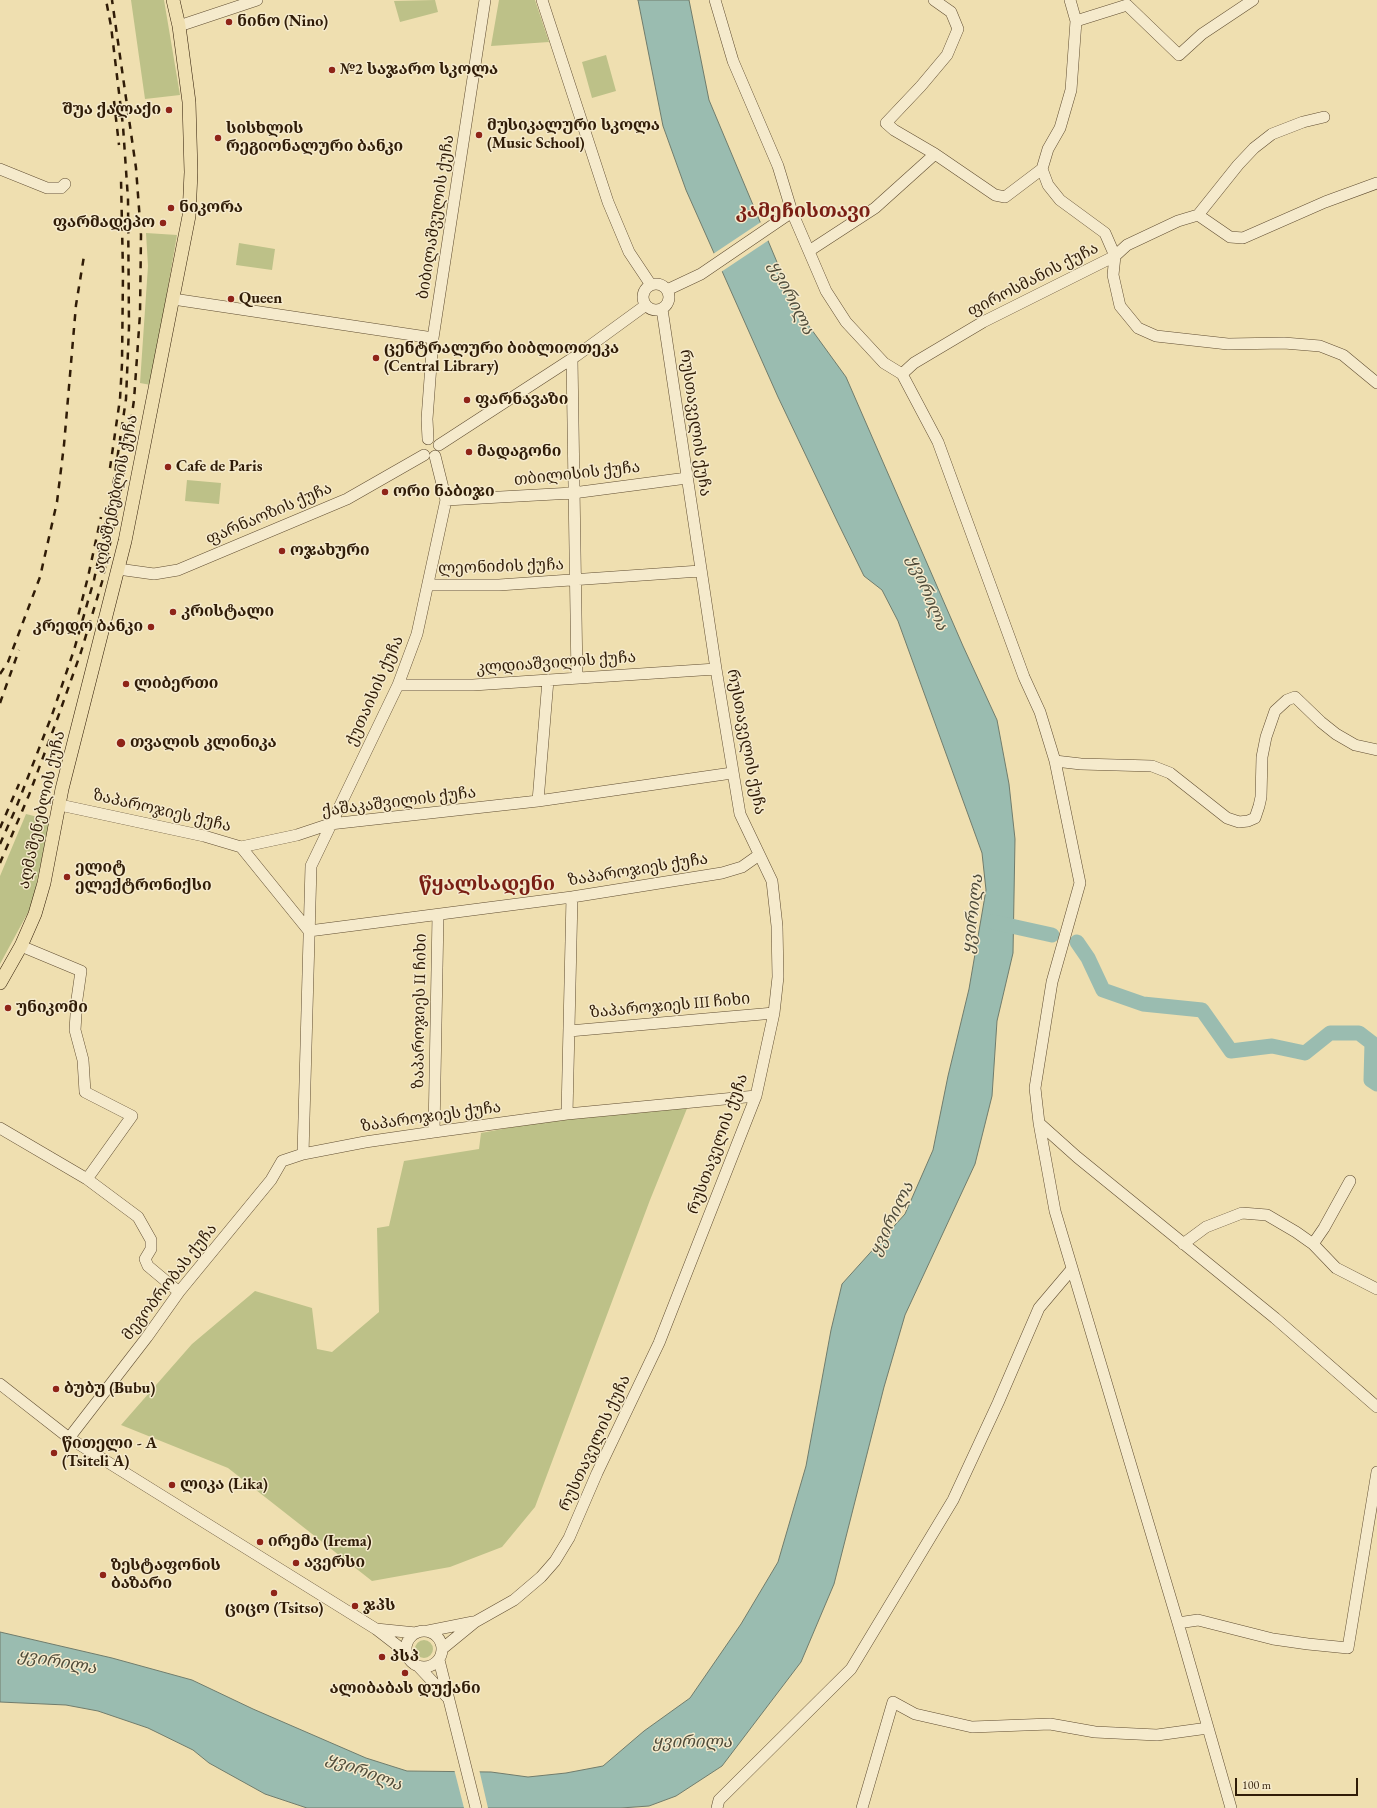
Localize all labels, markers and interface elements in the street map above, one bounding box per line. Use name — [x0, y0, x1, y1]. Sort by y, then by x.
place label: ნინო (Nino) — [237, 12, 328, 32]
marker: ნინო (Nino) — [224, 17, 234, 27]
place label: №2 საჯარო სკოლა — [340, 60, 498, 80]
marker: №2 საჯარო სკოლა — [327, 65, 337, 75]
place label: შუა ქალაქი — [62, 100, 161, 120]
marker: შუა ქალაქი — [164, 105, 174, 115]
place label: მუსიკალური სკოლა (Music School) — [487, 116, 660, 154]
place label: სისხლის რეგიონალური ბანკი — [226, 119, 403, 157]
marker: მუსიკალური სკოლა (Music School) — [474, 130, 484, 140]
marker: სისხლის რეგიონალური ბანკი — [213, 133, 223, 143]
street label: ბიბილაშვულის ქუჩა — [414, 133, 458, 301]
place label: ნიკორა — [179, 198, 243, 218]
district label: კამეჩისთავი — [735, 200, 871, 224]
marker: ნიკორა — [166, 203, 176, 213]
place label: ფარმადეპო — [53, 213, 155, 233]
marker: ფარმადეპო — [158, 218, 168, 228]
street label: ფიროსმანის ქუჩა — [964, 239, 1102, 321]
water label: ყვირილა — [764, 258, 818, 338]
place label: Queen — [239, 289, 282, 309]
marker: Queen — [226, 294, 236, 304]
place label: ცენტრალური ბიბლიოთეკა (Central Library) — [384, 339, 619, 377]
street label: რუსთაველის ქუჩა — [675, 348, 715, 498]
marker: ცენტრალური ბიბლიოთეკა (Central Library) — [371, 353, 381, 363]
place label: ფარნავაზი — [475, 390, 568, 410]
marker: ფარნავაზი — [462, 395, 472, 405]
street label: აღმაშენებლის ქუჩა — [90, 413, 142, 575]
place label: მადაგონი — [477, 442, 561, 462]
marker: მადაგონი — [464, 447, 474, 457]
place label: Cafe de Paris — [176, 457, 262, 477]
street label: თბილისის ქუჩა — [513, 458, 641, 490]
marker: Cafe de Paris — [163, 462, 173, 472]
street label: ფარნაოზის ქუჩა — [203, 479, 335, 549]
place label: ორი ნაბიჯი — [393, 482, 495, 502]
marker: ორი ნაბიჯი — [380, 487, 390, 497]
place label: ოჯახური — [290, 541, 370, 561]
marker: ოჯახური — [277, 546, 287, 556]
water label: ყვირილა — [902, 552, 952, 634]
street label: ლეონიძის ქუჩა — [438, 555, 564, 579]
place label: კრისტალი — [181, 602, 274, 622]
marker: კრისტალი — [168, 607, 178, 617]
place label: კრედო ბანკი — [33, 617, 143, 637]
marker: კრედო ბანკი — [146, 622, 156, 632]
street label: ქუთაისის ქუჩა — [342, 633, 408, 749]
street label: კლდიაშვილის ქუჩა — [475, 648, 637, 678]
street label: რუსთაველის ქუჩა — [722, 668, 770, 816]
place label: ლიბერთი — [134, 674, 218, 694]
marker: ლიბერთი — [121, 679, 131, 689]
street label: აღმაშენებლის ქუჩა — [14, 729, 70, 891]
place label: თვალის კლინიკა — [130, 733, 277, 753]
marker: თვალის კლინიკა — [115, 737, 127, 749]
street label: ქაშაკაშვილის ქუჩა — [321, 783, 477, 821]
street label: ზაპაროჯიეს ქუჩა — [91, 786, 233, 836]
street label: ზაპაროჯიეს ქუჩა — [567, 849, 709, 891]
place label: ელიტ ელექტრონიქსი — [75, 858, 212, 896]
marker: ელიტ ელექტრონიქსი — [62, 872, 72, 882]
district label: წყალსადენი — [419, 873, 555, 897]
water label: ყვირილა — [958, 873, 988, 955]
street label: ზაპაროჯიეს II ჩიხი — [409, 933, 431, 1089]
street label: ზაპაროჯიეს III ჩიხი — [589, 989, 751, 1023]
place label: უნიკომი — [16, 998, 88, 1018]
marker: უნიკომი — [3, 1003, 13, 1013]
street label: რუსთაველის ქუჩა — [684, 1071, 752, 1217]
street label: ზაპაროჯიეს ქუჩა — [360, 1098, 502, 1136]
water label: ყვირილა — [865, 1179, 919, 1259]
street label: მეგობრობას ქუჩა — [119, 1220, 221, 1344]
street label: რუსთაველის ქუჩა — [555, 1372, 635, 1514]
place label: ბუბუ (Bubu) — [64, 1379, 155, 1399]
marker: ბუბუ (Bubu) — [51, 1384, 61, 1394]
place label: წითელი - A (Tsiteli A) — [62, 1434, 157, 1472]
marker: წითელი - A (Tsiteli A) — [49, 1448, 59, 1458]
place label: ლიკა (Lika) — [180, 1475, 268, 1495]
marker: ლიკა (Lika) — [167, 1480, 177, 1490]
place label: ირემა (Irema) — [268, 1532, 372, 1552]
marker: ირემა (Irema) — [255, 1537, 265, 1547]
place label: ავერსი — [304, 1553, 365, 1573]
place label: ზესტაფონის ბაზარი — [111, 1556, 221, 1594]
marker: ავერსი — [291, 1558, 301, 1568]
marker: ზესტაფონის ბაზარი — [98, 1570, 108, 1580]
marker: ციცო (Tsitso) — [269, 1588, 279, 1598]
place label: ჯპს — [363, 1596, 395, 1616]
place label: ციცო (Tsitso) — [225, 1599, 323, 1619]
marker: ჯპს — [350, 1601, 360, 1611]
water label: ყვირილა — [16, 1645, 98, 1679]
place label: პსპ — [390, 1647, 419, 1667]
marker: პსპ — [377, 1652, 387, 1662]
marker: ალიბაბას დუქანი — [400, 1668, 410, 1678]
place label: ალიბაბას დუქანი — [329, 1679, 481, 1699]
water label: ყვირილა — [652, 1732, 732, 1752]
water label: ყვირილა — [323, 1748, 405, 1796]
scale bar — [1237, 1770, 1360, 1796]
text: 100 m — [1242, 1777, 1271, 1793]

